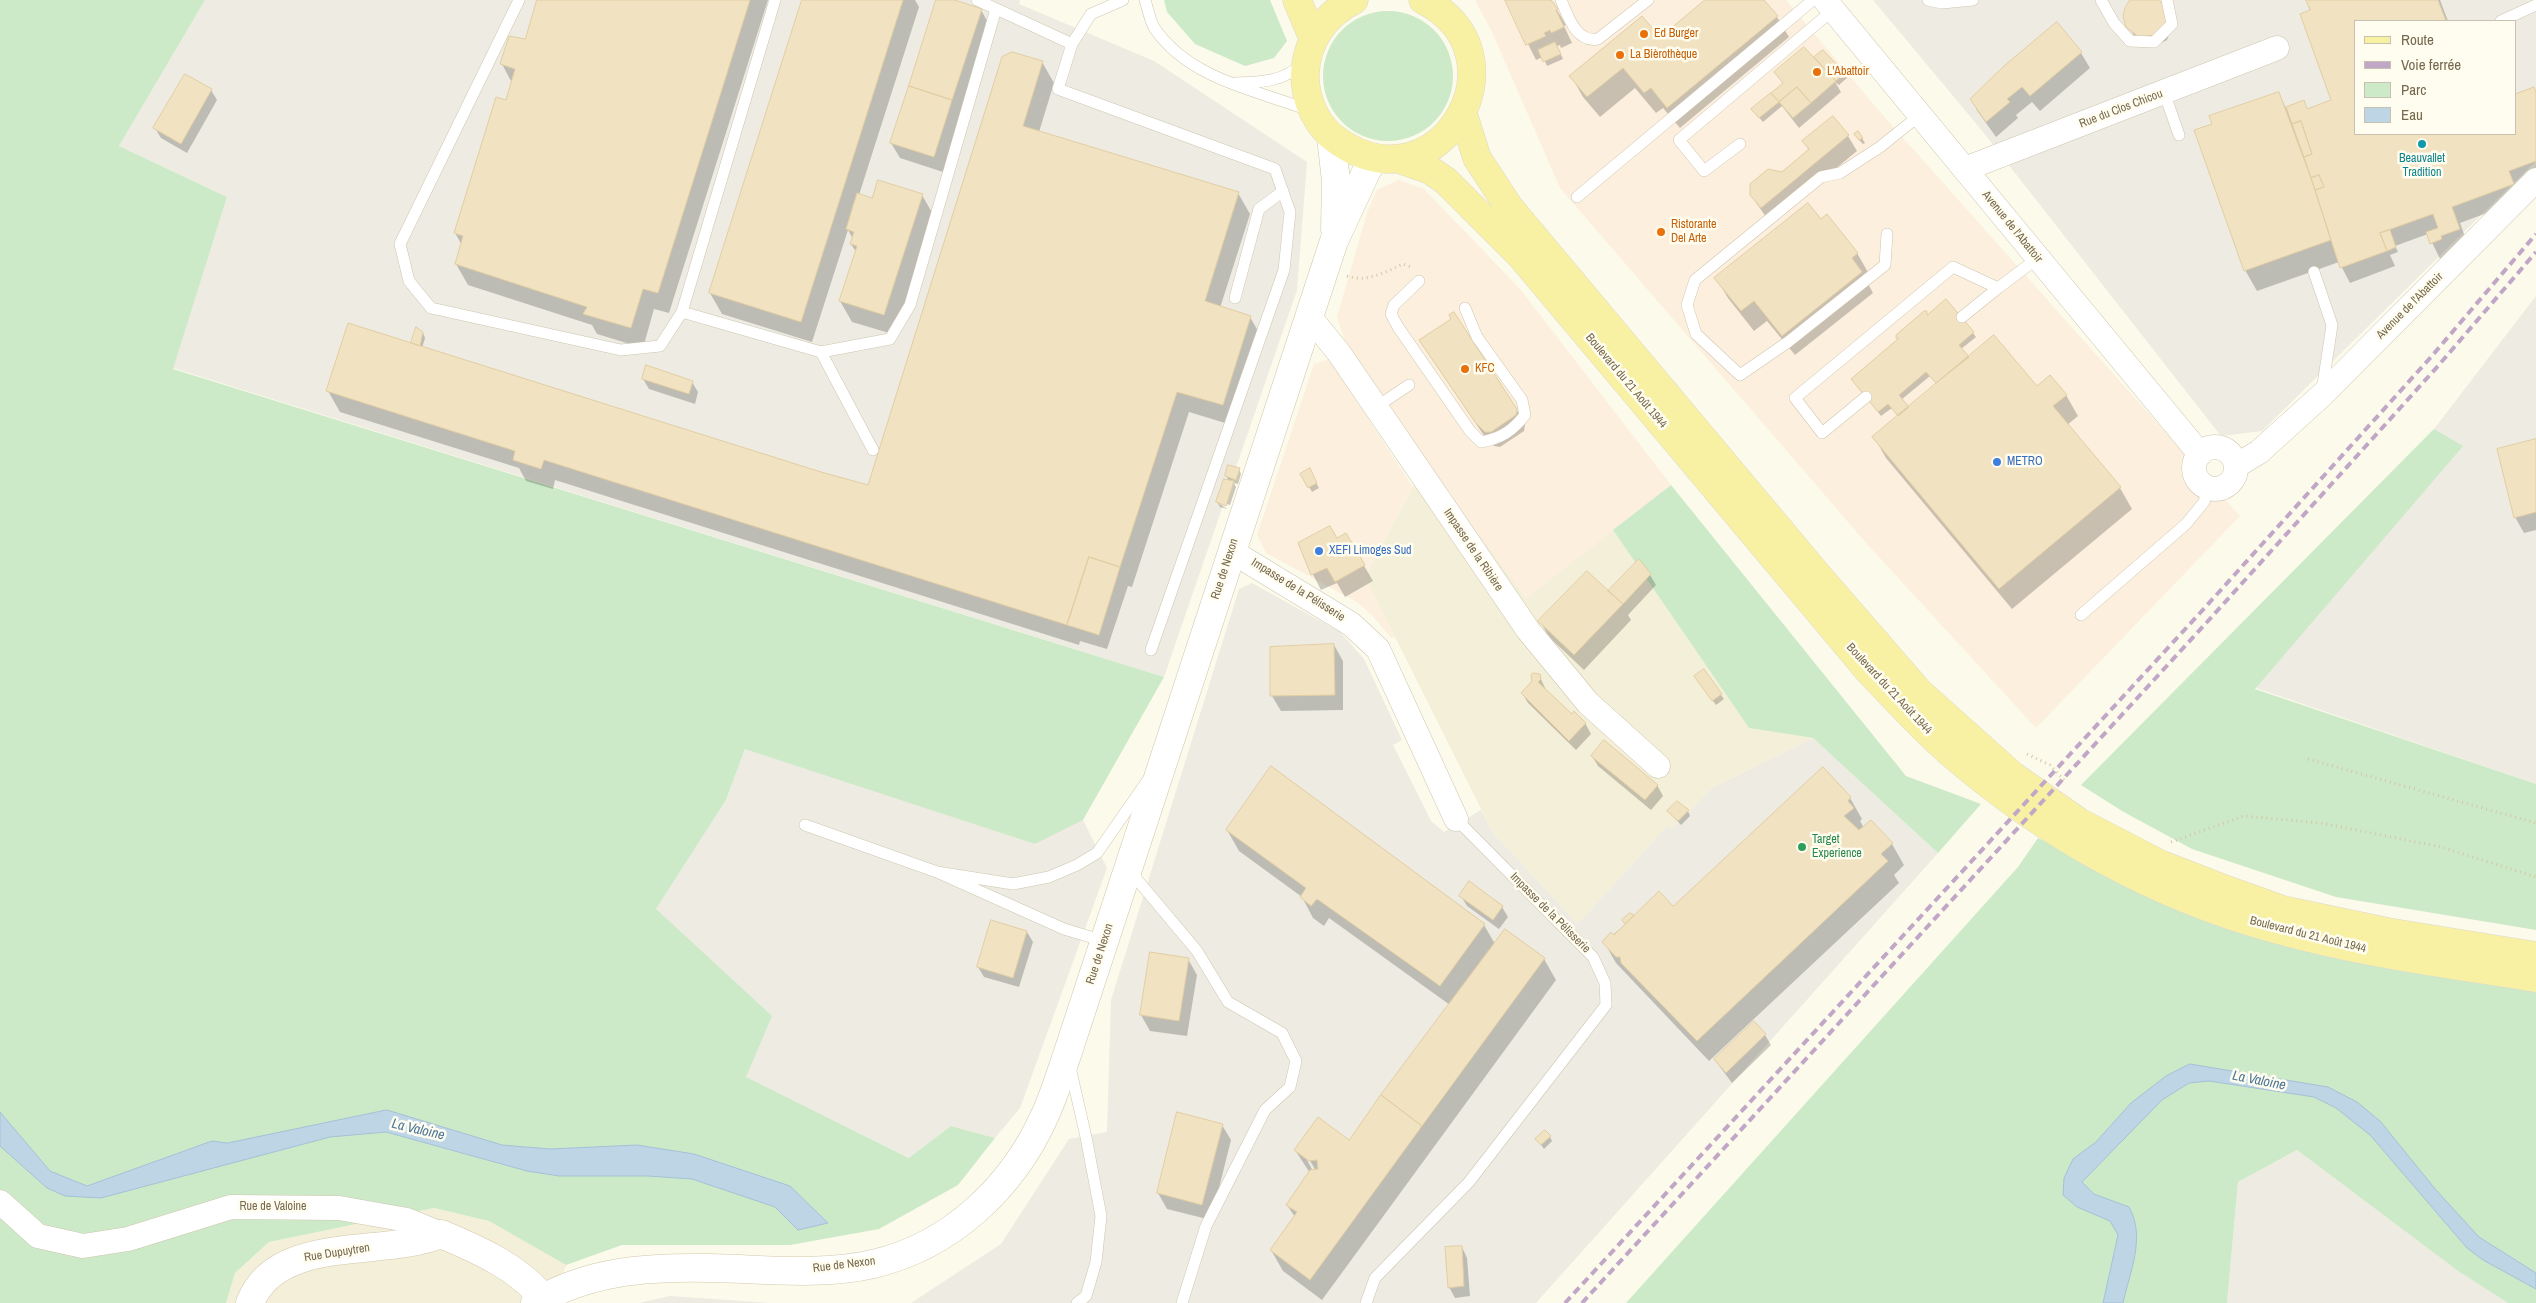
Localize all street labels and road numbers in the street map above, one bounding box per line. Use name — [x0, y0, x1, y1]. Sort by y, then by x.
street label: Rue du Clos Chicou — [2077, 87, 2165, 131]
street label: Avenue de l'Abattoir — [1979, 188, 2045, 266]
street label: Avenue de l'Abattoir — [2374, 270, 2446, 342]
street label: Boulevard du 21 Août 1944 — [1582, 331, 1670, 431]
street label: Impasse de la Ribière — [1440, 506, 1506, 594]
street label: Rue de Nexon — [1208, 537, 1242, 601]
street label: Impasse de la Pélisserie — [1248, 555, 1348, 625]
street label: Boulevard du 21 Août 1944 — [1843, 640, 1935, 738]
street label: Impasse de la Pélisserie — [1507, 870, 1593, 956]
street label: Boulevard du 21 Août 1944 — [2248, 914, 2368, 956]
street label: Rue de Nexon — [1083, 922, 1117, 986]
street label: Rue de Valoine — [239, 1200, 307, 1214]
street label: Rue Dupuytren — [303, 1241, 371, 1265]
street label: Rue de Nexon — [812, 1254, 876, 1276]

